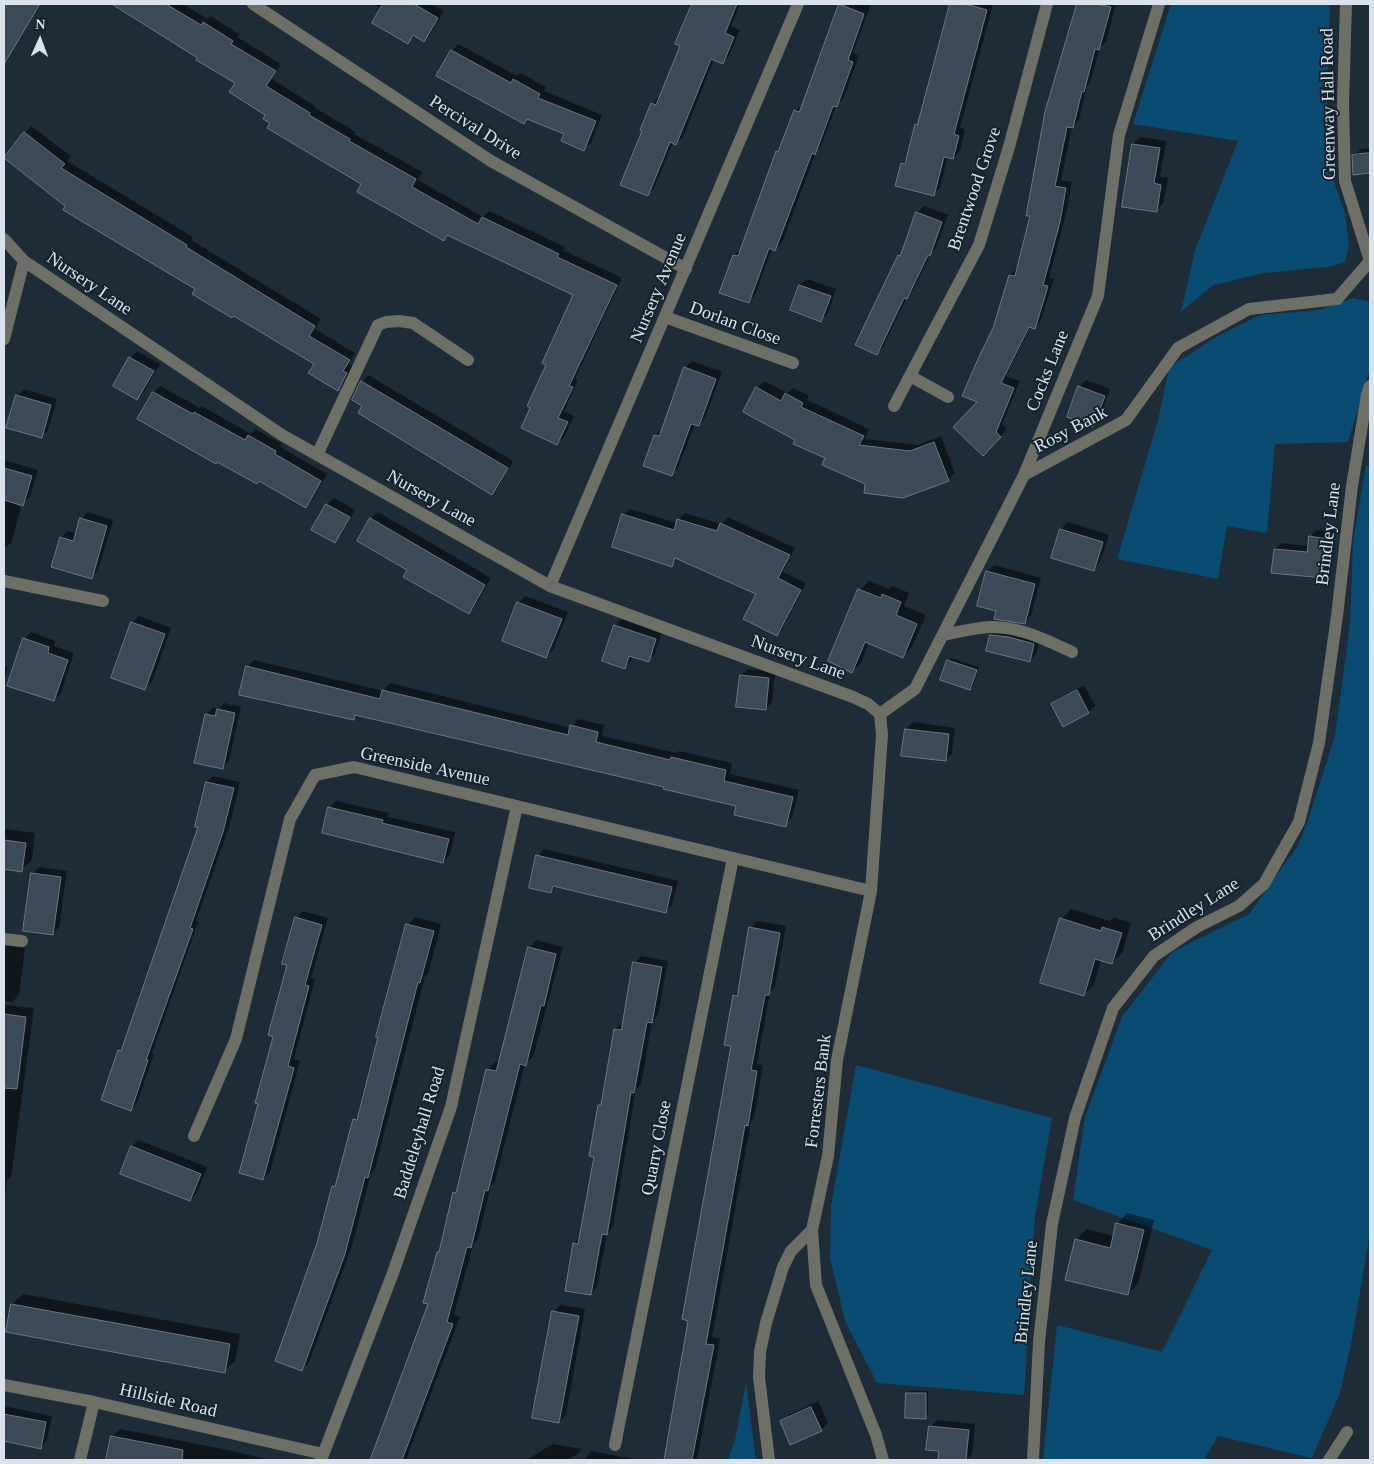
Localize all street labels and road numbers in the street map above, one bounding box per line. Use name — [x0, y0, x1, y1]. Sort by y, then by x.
street label: Greenway Hall Road — [1317, 28, 1341, 180]
street label: Percival Drive — [425, 91, 525, 165]
street label: Brentwood Grove — [944, 124, 1006, 254]
street label: Nursery Avenue — [626, 230, 692, 346]
street label: Nursery Lane — [42, 248, 136, 320]
street label: Dorlan Close — [686, 298, 784, 350]
street label: Cocks Lane — [1022, 327, 1074, 415]
street label: Rosy Bank — [1031, 402, 1111, 458]
street label: Nursery Lane — [383, 466, 479, 532]
street label: Brindley Lane — [1312, 481, 1346, 587]
street label: Nursery Lane — [748, 631, 848, 685]
street label: Greenside Avenue — [358, 743, 492, 791]
street label: Brindley Lane — [1144, 873, 1244, 947]
street label: Forresters Bank — [801, 1033, 837, 1149]
street label: Baddeleyhall Road — [390, 1064, 450, 1202]
street label: Quarry Close — [637, 1099, 677, 1197]
street label: Brindley Lane — [1011, 1239, 1043, 1345]
street label: Hillside Road — [117, 1379, 219, 1423]

